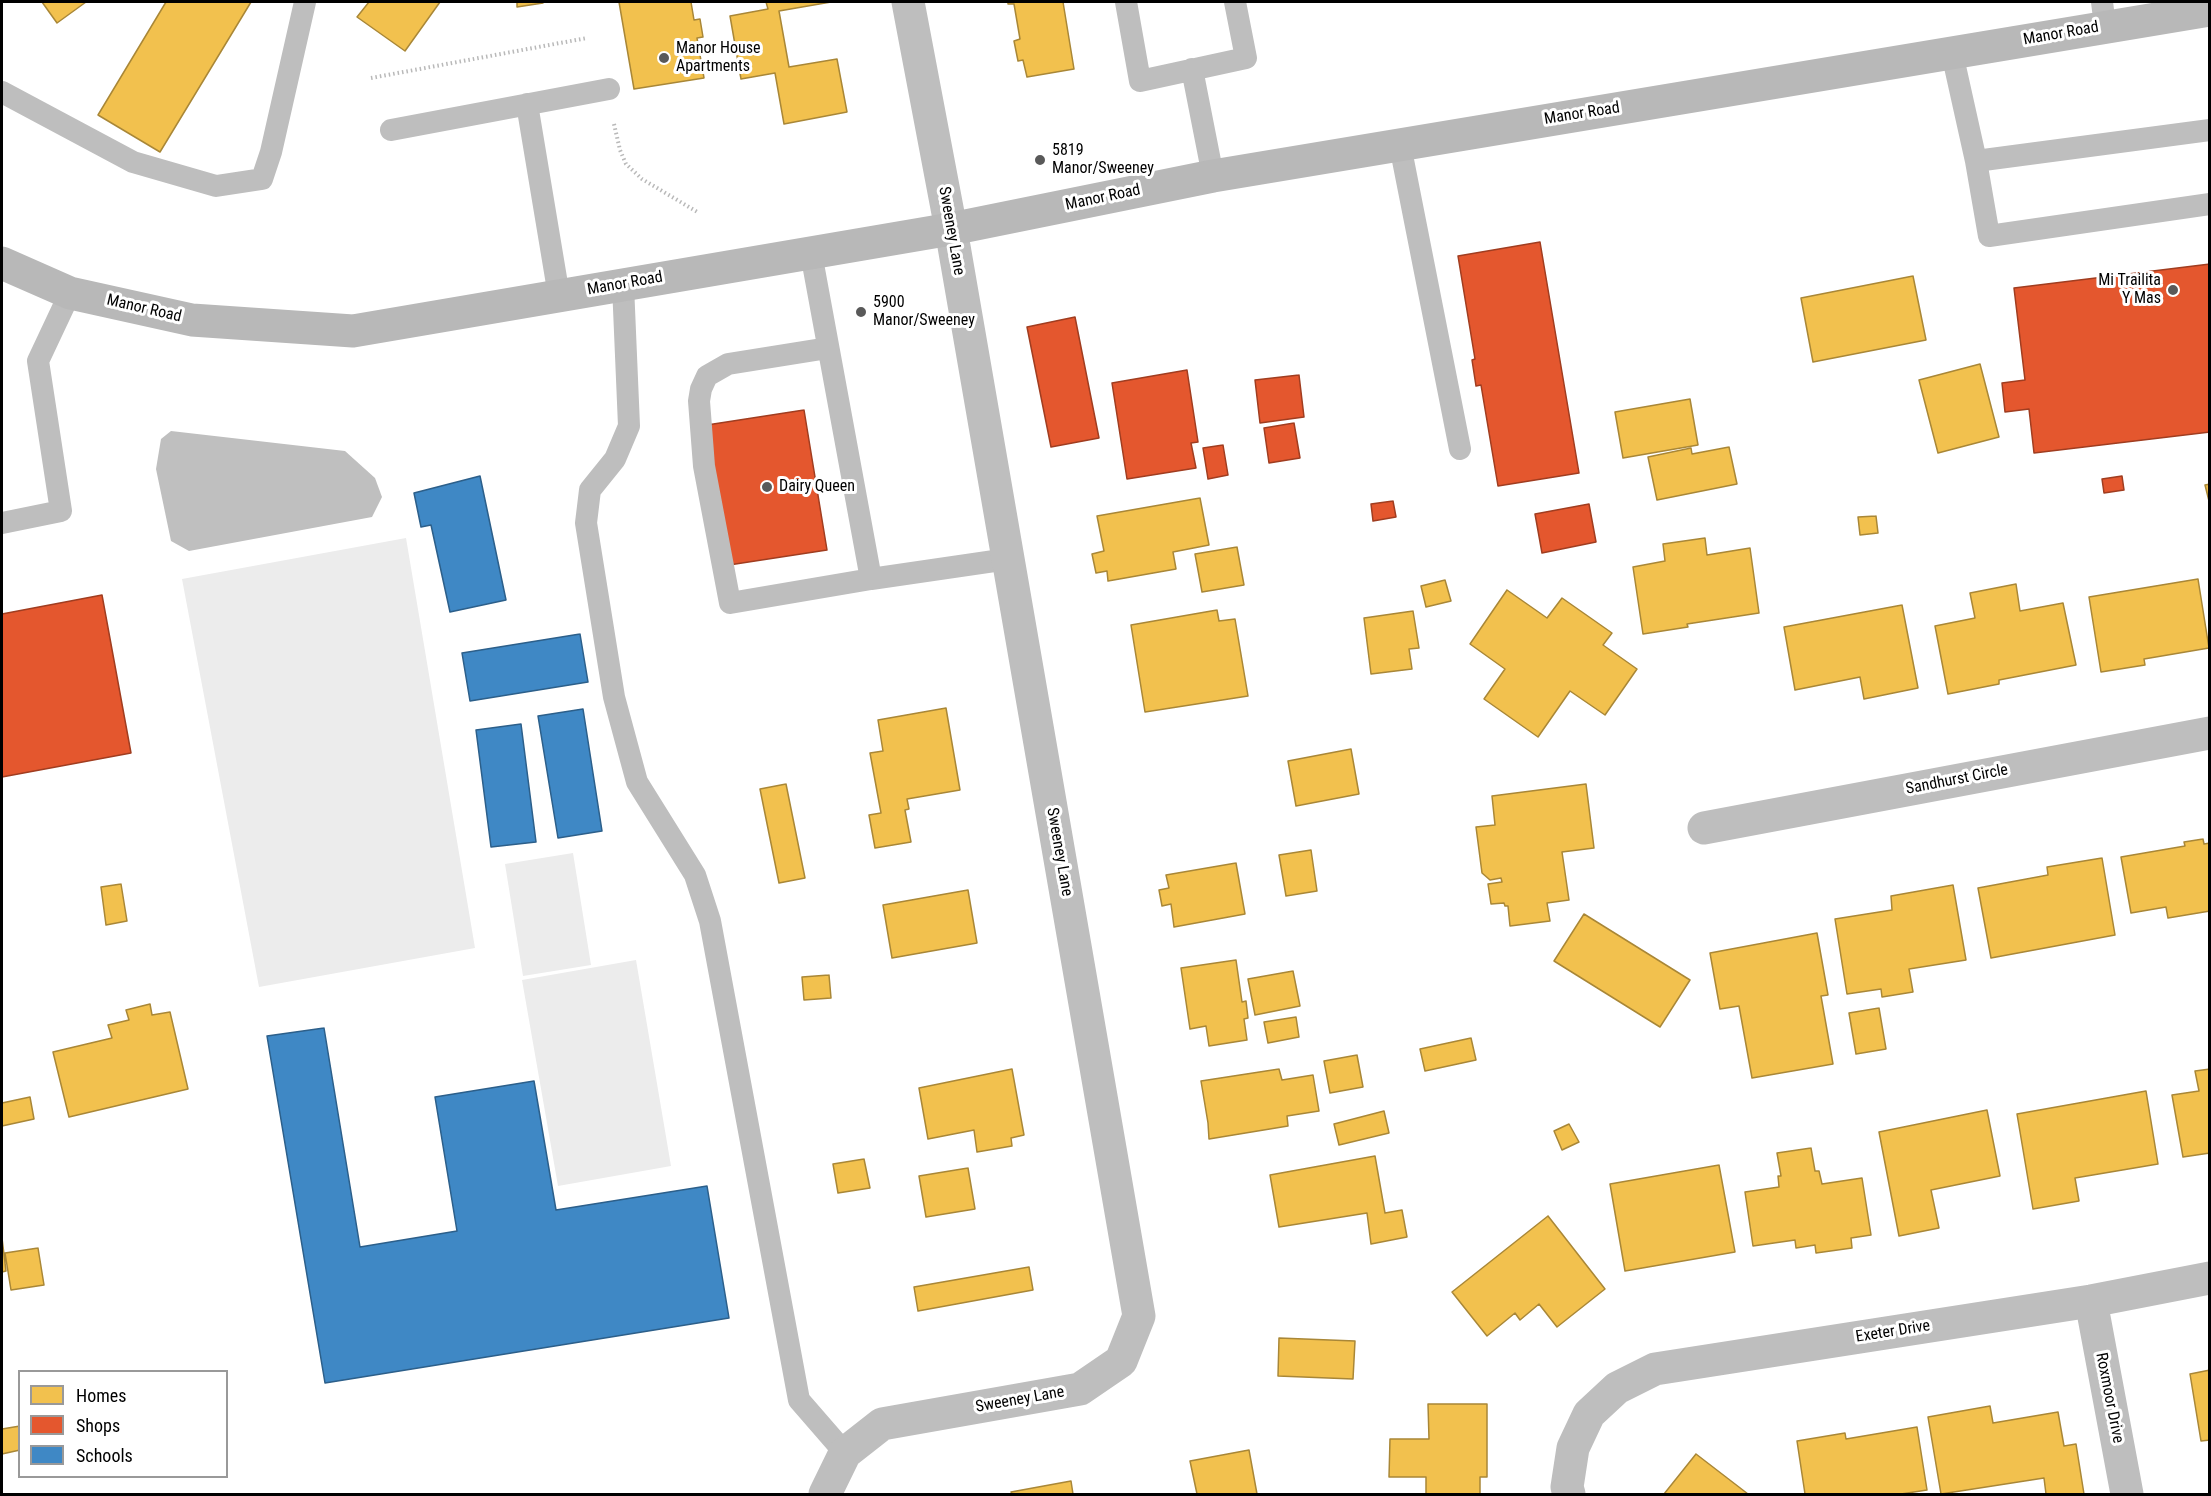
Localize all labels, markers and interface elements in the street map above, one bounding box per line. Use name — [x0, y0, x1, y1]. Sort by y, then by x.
street label: Manor Road — [2022, 18, 2100, 50]
place label: Manor House Apartments — [676, 39, 761, 77]
marker: Manor House Apartments — [657, 51, 671, 65]
street label: Manor Road — [1543, 99, 1621, 129]
place label: 5819 Manor/Sweeney — [1052, 141, 1154, 179]
marker: 5819 Manor/Sweeney — [1033, 153, 1047, 167]
street label: Manor Road — [1064, 181, 1142, 215]
street label: Sweeney Lane — [934, 185, 968, 277]
street label: Manor Road — [586, 268, 664, 300]
place label: Mi Trailita Y Mas — [2098, 271, 2161, 309]
marker: Mi Trailita Y Mas — [2166, 283, 2180, 297]
street label: Manor Road — [105, 291, 183, 327]
place label: 5900 Manor/Sweeney — [873, 293, 975, 331]
marker: 5900 Manor/Sweeney — [854, 305, 868, 319]
place label: Dairy Queen — [779, 477, 855, 497]
marker: Dairy Queen — [760, 480, 774, 494]
street label: Sandhurst Circle — [1904, 761, 2010, 799]
street label: Sweeney Lane — [1042, 806, 1076, 898]
street label: Exeter Drive — [1854, 1317, 1932, 1347]
street label: Roxmoor Drive — [2091, 1351, 2127, 1445]
legend — [18, 1370, 228, 1478]
street label: Sweeney Lane — [974, 1383, 1066, 1417]
text: Homes — [76, 1385, 126, 1406]
text: Shops — [76, 1415, 120, 1436]
text: Schools — [76, 1445, 133, 1466]

